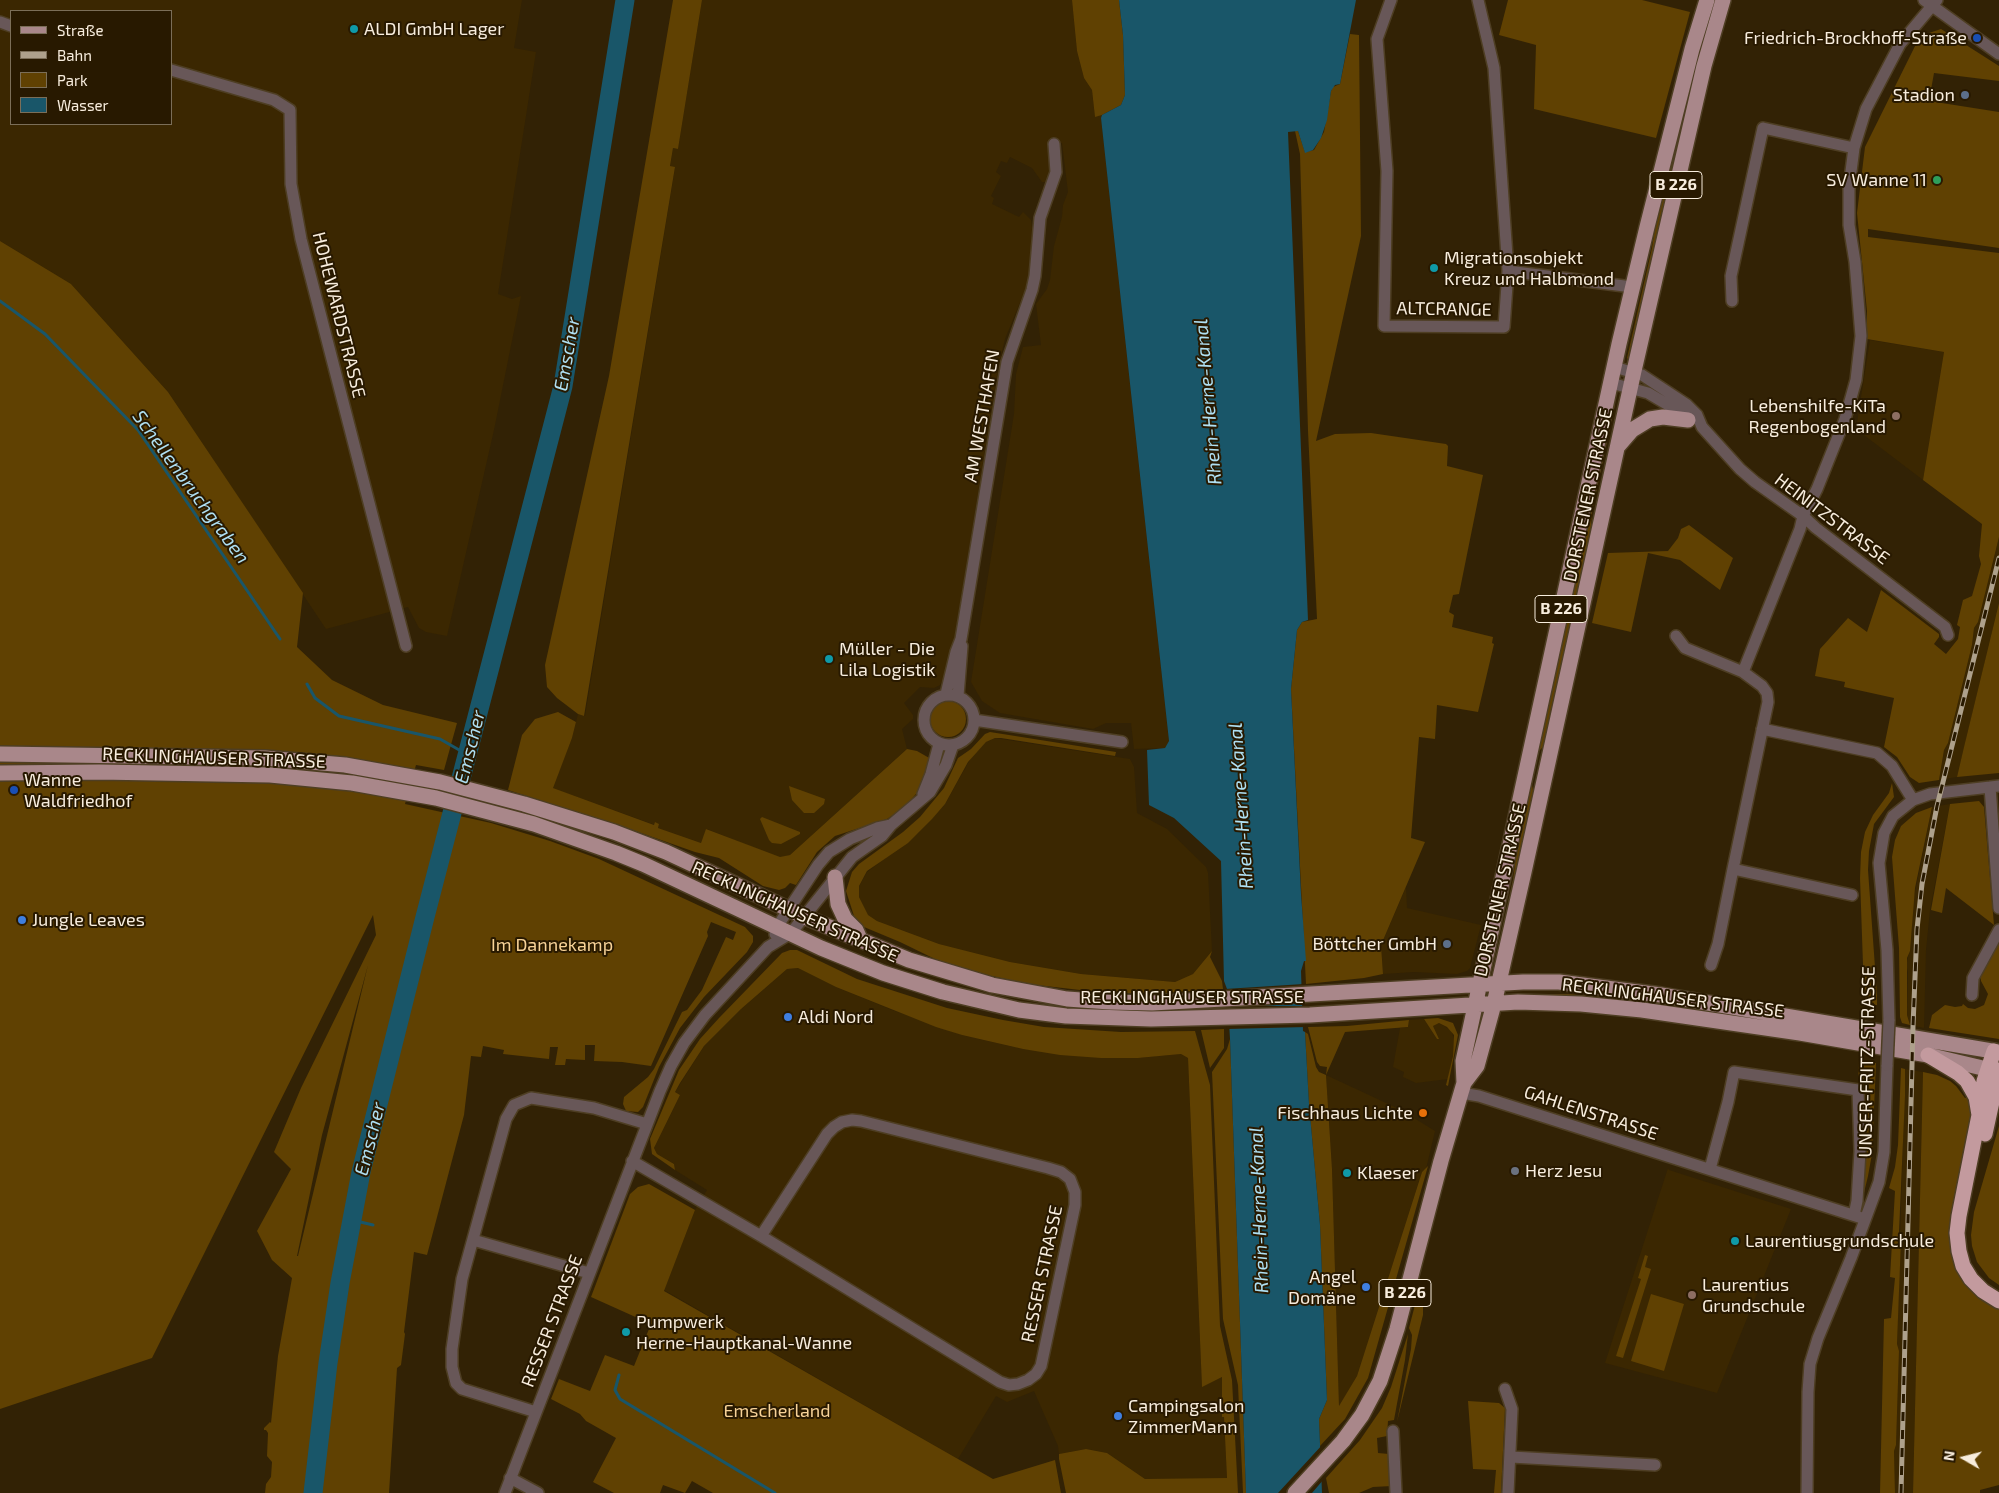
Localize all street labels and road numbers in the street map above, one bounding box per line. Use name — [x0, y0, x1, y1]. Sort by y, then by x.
road number: B 226 — [1650, 172, 1702, 198]
street label: HOHEWARDSTRASSE — [308, 230, 370, 400]
street label: ALTCRANGE — [1396, 297, 1492, 321]
street label: AM WESTHAFEN — [960, 348, 1004, 484]
street label: DORSTENER STRASSE — [1559, 406, 1617, 584]
street label: HEINITZSTRASSE — [1770, 469, 1894, 569]
road number: B 226 — [1535, 596, 1587, 622]
street label: RECKLINGHAUSER STRASSE — [102, 743, 326, 773]
street label: DORSTENER STRASSE — [1470, 801, 1530, 979]
street label: RECKLINGHAUSER STRASSE — [688, 857, 902, 967]
street label: UNSER-FRITZ-STRASSE — [1855, 966, 1879, 1158]
street label: RECKLINGHAUSER STRASSE — [1561, 974, 1785, 1022]
street label: RECKLINGHAUSER STRASSE — [1080, 986, 1304, 1008]
street label: GAHLENSTRASSE — [1521, 1081, 1661, 1145]
street label: RESSER STRASSE — [1017, 1203, 1067, 1345]
street label: RESSER STRASSE — [517, 1252, 587, 1390]
road number: B 226 — [1379, 1280, 1431, 1306]

